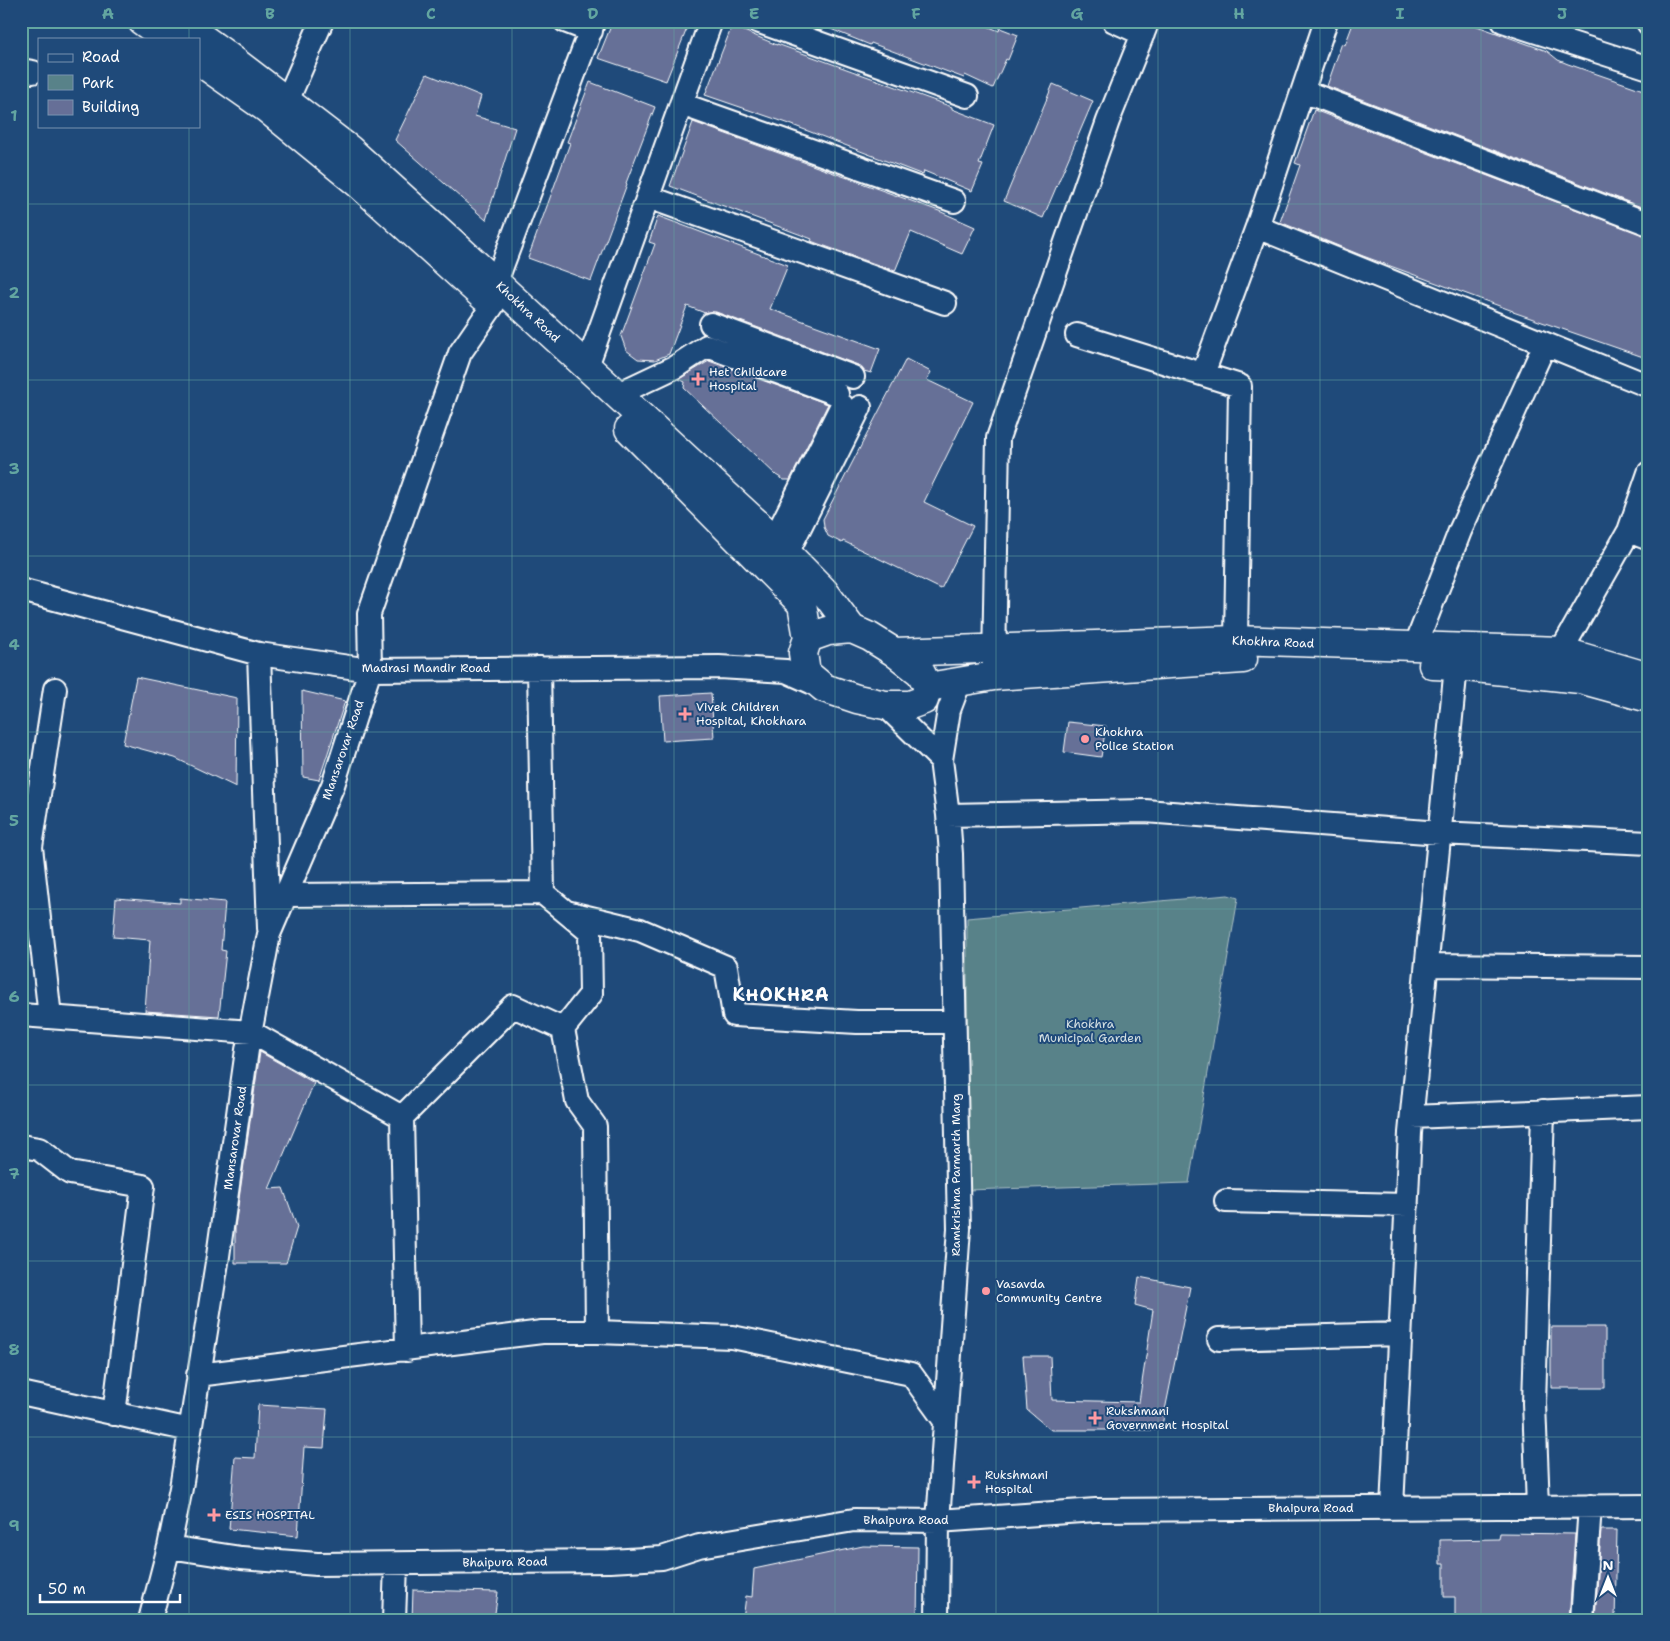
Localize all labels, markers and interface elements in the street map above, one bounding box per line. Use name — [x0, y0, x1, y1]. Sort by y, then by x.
text: A — [102, 3, 114, 24]
text: B — [265, 3, 275, 24]
text: C — [426, 3, 436, 24]
text: D — [587, 3, 599, 24]
text: E — [749, 3, 759, 24]
text: F — [911, 3, 921, 24]
text: G — [1071, 3, 1084, 24]
text: H — [1233, 3, 1245, 24]
text: I — [1396, 3, 1405, 24]
text: J — [1557, 3, 1567, 24]
legend — [38, 38, 200, 128]
text: Road — [82, 47, 120, 67]
text: Park — [82, 73, 114, 93]
text: Building — [82, 97, 139, 117]
text: 1 — [10, 105, 18, 126]
street label: Khokhra Road — [492, 278, 564, 346]
text: 2 — [8, 282, 20, 303]
place label: Het Childcare Hospital — [709, 364, 788, 394]
marker: Het Childcare Hospital — [691, 372, 705, 386]
text: 3 — [8, 458, 20, 479]
street label: Khokhra Road — [1232, 633, 1315, 651]
text: 4 — [8, 634, 20, 655]
street label: Madrasi Mandir Road — [362, 660, 491, 676]
street label: Mansarovar Road — [318, 697, 368, 802]
place label: Vivek Children Hospital, Khokhara — [696, 699, 807, 729]
marker: Vivek Children Hospital, Khokhara — [678, 707, 692, 721]
place label: Khokhra Police Station — [1095, 724, 1174, 754]
marker: Khokhra Police Station — [1079, 733, 1091, 745]
text: 5 — [9, 810, 19, 831]
district label: KHOKHRA — [732, 983, 830, 1007]
text: 6 — [8, 986, 20, 1007]
park label: Khokhra Municipal Garden — [1039, 1016, 1141, 1046]
street label: Mansarovar Road — [220, 1085, 250, 1191]
street label: Ramkrishna Parmarth Marg — [948, 1094, 964, 1256]
text: 7 — [8, 1163, 20, 1184]
place label: Vasavda Community Centre — [996, 1276, 1102, 1306]
marker: Vasavda Community Centre — [980, 1285, 992, 1297]
text: 8 — [8, 1339, 20, 1360]
place label: Rukshmani Government Hospital — [1106, 1403, 1229, 1433]
marker: Rukshmani Government Hospital — [1088, 1411, 1102, 1425]
place label: Rukshmani Hospital — [985, 1467, 1048, 1497]
marker: Rukshmani Hospital — [967, 1475, 981, 1489]
street label: Bhaipura Road — [1268, 1500, 1354, 1516]
place label: ESIS HOSPITAL — [225, 1507, 315, 1523]
marker: ESIS HOSPITAL — [207, 1508, 221, 1522]
street label: Bhaipura Road — [863, 1512, 949, 1528]
text: 9 — [8, 1515, 20, 1536]
street label: Bhaipura Road — [462, 1553, 548, 1571]
north arrow — [1582, 1554, 1632, 1604]
text: N — [1602, 1556, 1614, 1574]
scale bar — [40, 1571, 180, 1603]
text: 50 m — [48, 1579, 86, 1599]

